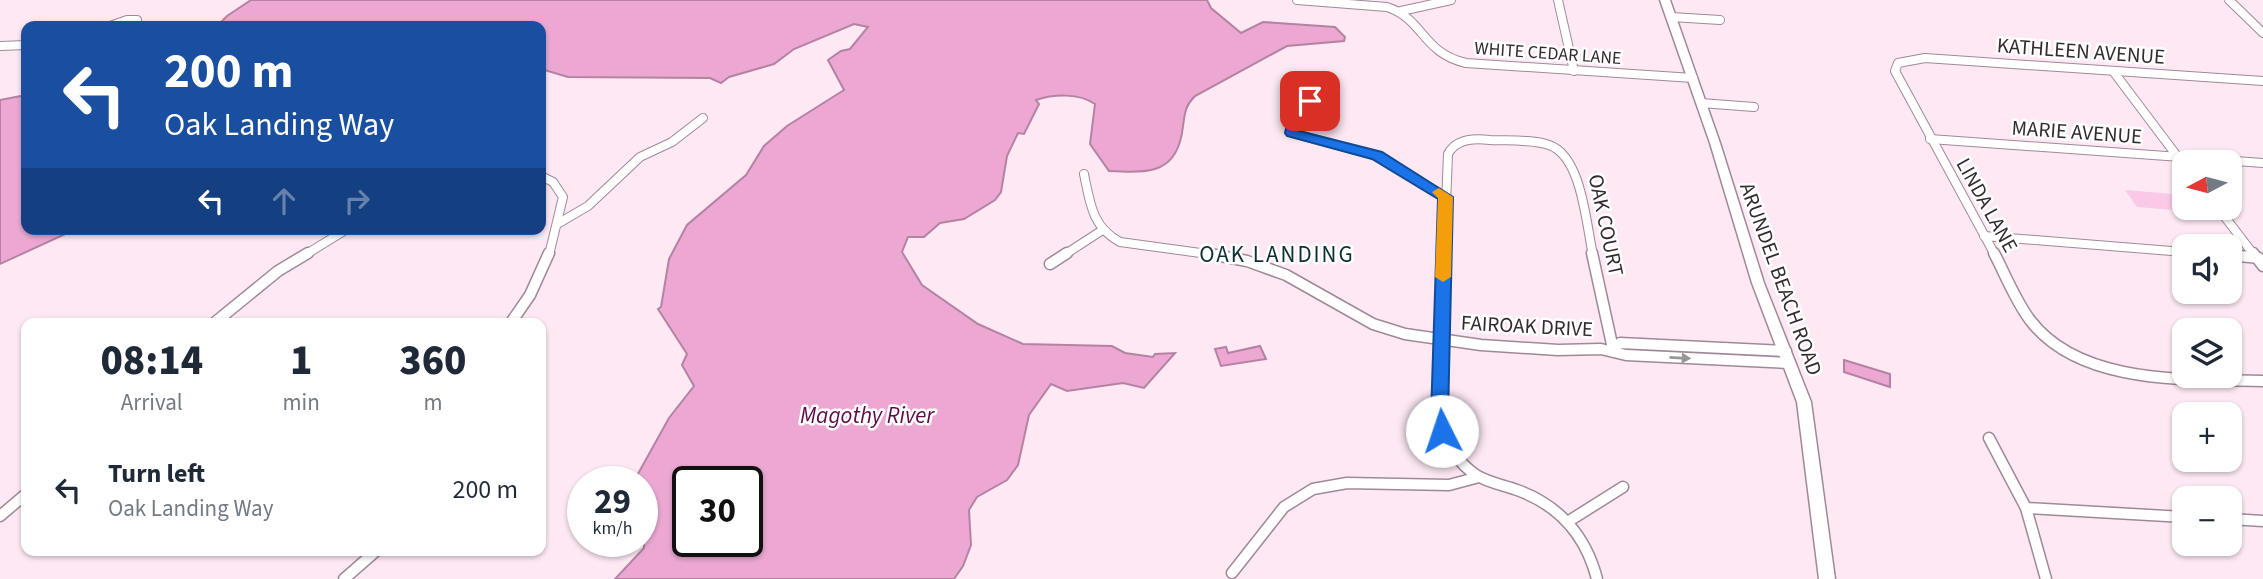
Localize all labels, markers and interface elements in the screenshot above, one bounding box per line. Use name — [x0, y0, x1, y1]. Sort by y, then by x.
street label: KATHLEEN AVENUE — [1996, 30, 2166, 72]
street label: WHITE CEDAR LANE — [1474, 36, 1622, 71]
text: 200 m — [164, 37, 293, 107]
icon: left — [49, 49, 140, 140]
pin — [1280, 71, 1340, 131]
icon: arrive — [1291, 82, 1329, 120]
text: Oak Landing Way — [164, 102, 394, 148]
street label: MARIE AVENUE — [2011, 112, 2143, 152]
north arrow — [2172, 150, 2242, 220]
map controls — [2172, 150, 2242, 556]
street label: LINDA LANE — [1949, 152, 2025, 258]
street label: OAK COURT — [1581, 171, 1631, 279]
street label: ARUNDEL BEACH ROAD — [1732, 178, 1830, 380]
icon: left — [192, 182, 230, 220]
icon: ahead — [265, 182, 303, 220]
icon: right — [338, 182, 376, 220]
button: sound — [2172, 234, 2242, 304]
district label: OAK LANDING — [1199, 238, 1355, 271]
street label: FAIROAK DRIVE — [1460, 308, 1594, 344]
button: layers — [2172, 318, 2242, 388]
text: 08:14 — [100, 331, 203, 391]
text: 1 — [290, 331, 312, 391]
text: 360 — [399, 331, 467, 391]
one-way arrow — [1670, 352, 1692, 363]
text: Arrival — [121, 386, 183, 419]
text: min — [283, 386, 320, 419]
text: m — [423, 386, 442, 419]
position arrow — [1405, 394, 1479, 468]
water label: Magothy River — [800, 399, 935, 432]
button: + — [2172, 402, 2242, 472]
text: Turn left — [108, 455, 205, 492]
speed limit sign: 30 — [672, 466, 763, 557]
icon: left — [49, 471, 87, 509]
text: 200 m — [452, 471, 518, 508]
text: 29 — [594, 477, 631, 527]
button: − — [2172, 486, 2242, 556]
text: Oak Landing Way — [108, 492, 273, 525]
text: km/h — [593, 516, 632, 541]

